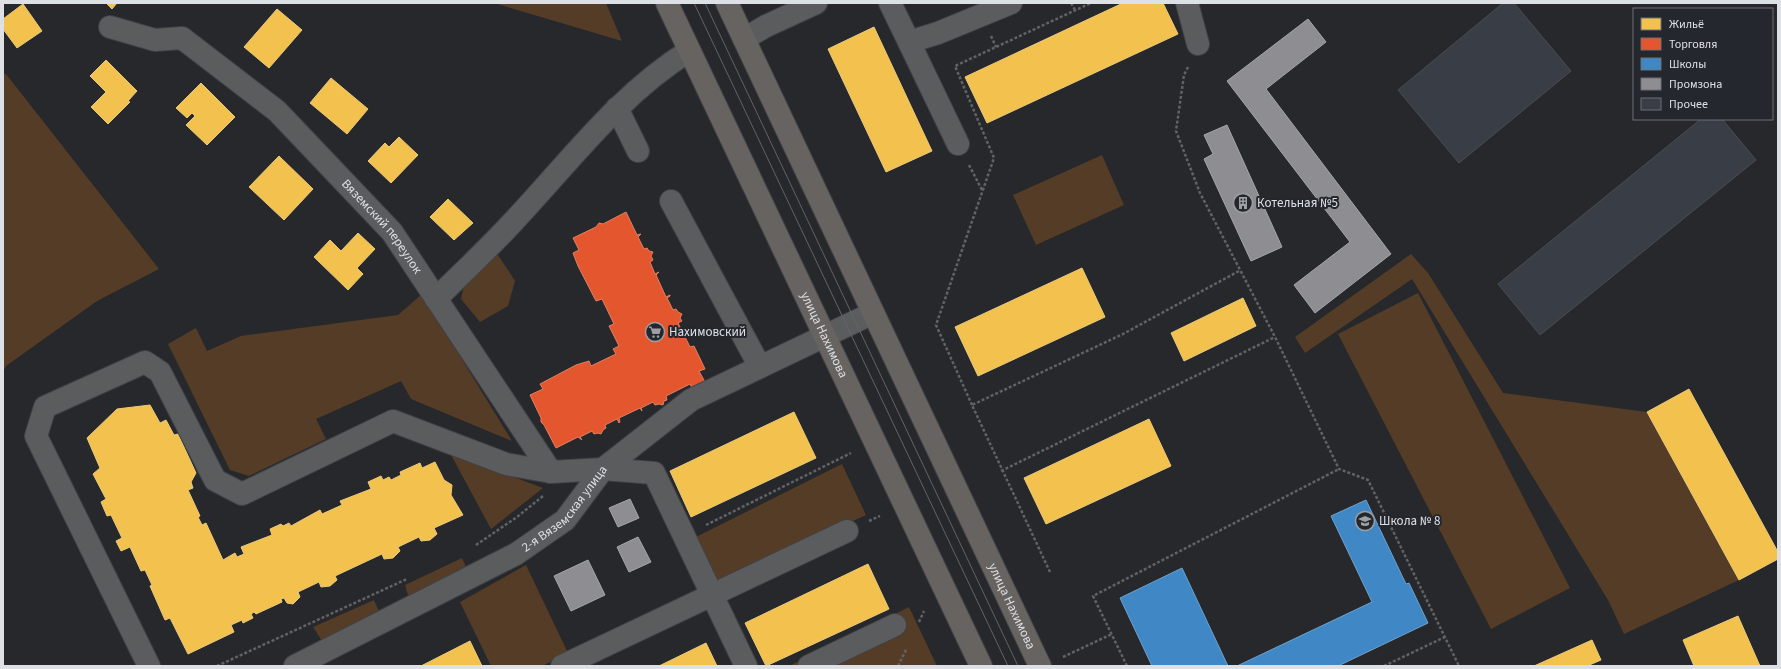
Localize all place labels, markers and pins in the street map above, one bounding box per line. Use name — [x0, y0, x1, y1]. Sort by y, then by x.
building icon: Котельная №5 — [1232, 192, 1254, 214]
place label: Котельная №5 — [1257, 194, 1338, 212]
supermarket icon: Нахимовский — [644, 321, 666, 343]
place label: Нахимовский — [669, 323, 746, 341]
school or university icon: Школа № 8 — [1354, 510, 1376, 532]
place label: Школа № 8 — [1379, 512, 1440, 530]

